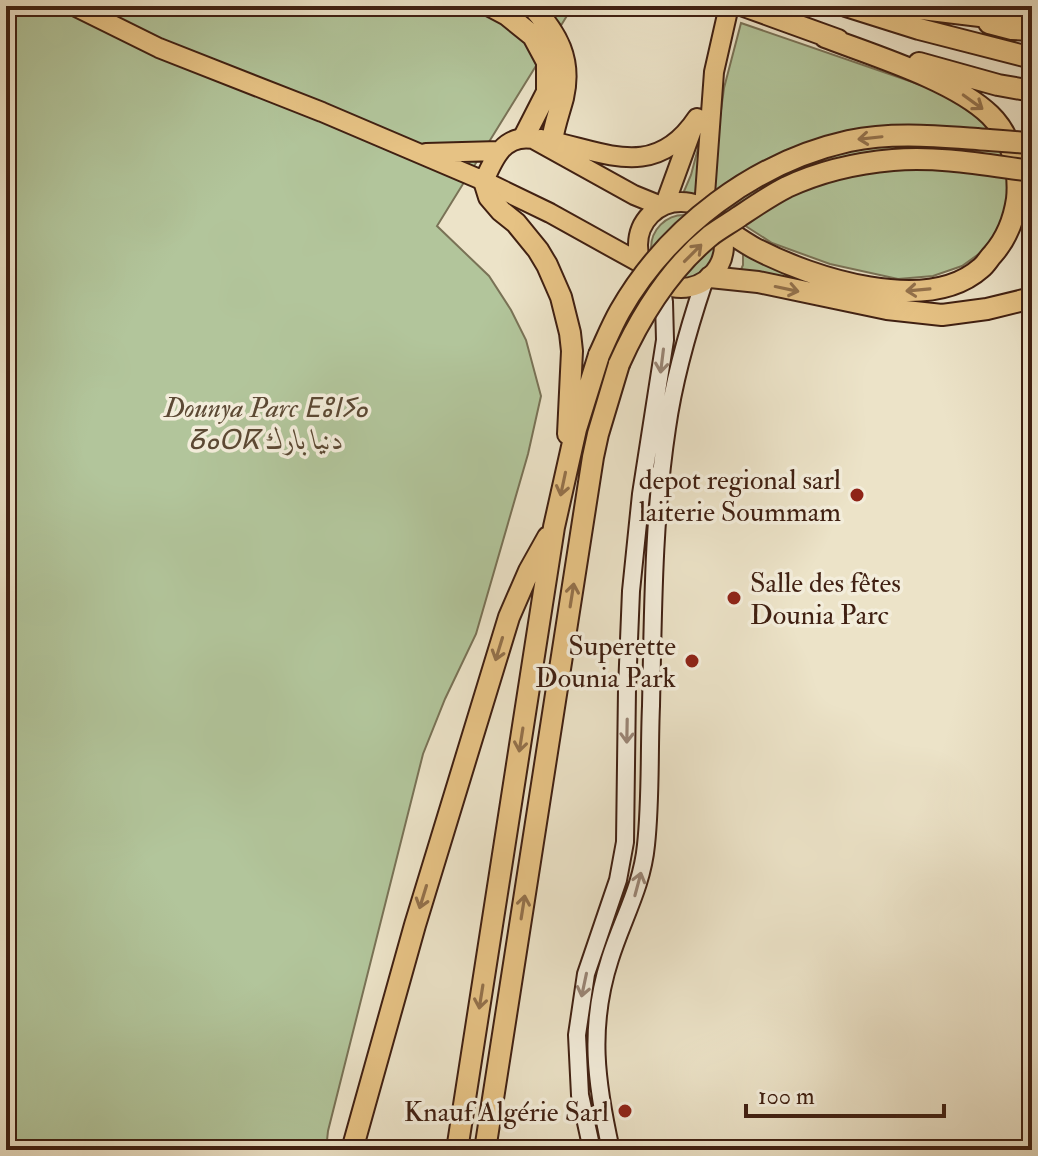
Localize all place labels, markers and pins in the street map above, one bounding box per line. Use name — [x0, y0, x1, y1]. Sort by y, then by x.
place label: depot regional sarl laiterie Soummam — [639, 463, 841, 530]
marker: depot regional sarl laiterie Soummam — [848, 486, 866, 504]
place label: Salle des fêtes Dounia Parc — [750, 566, 901, 633]
marker: Salle des fêtes Dounia Parc — [725, 589, 743, 607]
place label: Superette Dounia Park — [535, 629, 677, 696]
marker: Superette Dounia Park — [683, 652, 701, 670]
place label: Knauf Algérie Sarl — [404, 1095, 609, 1130]
marker: Knauf Algérie Sarl — [616, 1102, 634, 1120]

